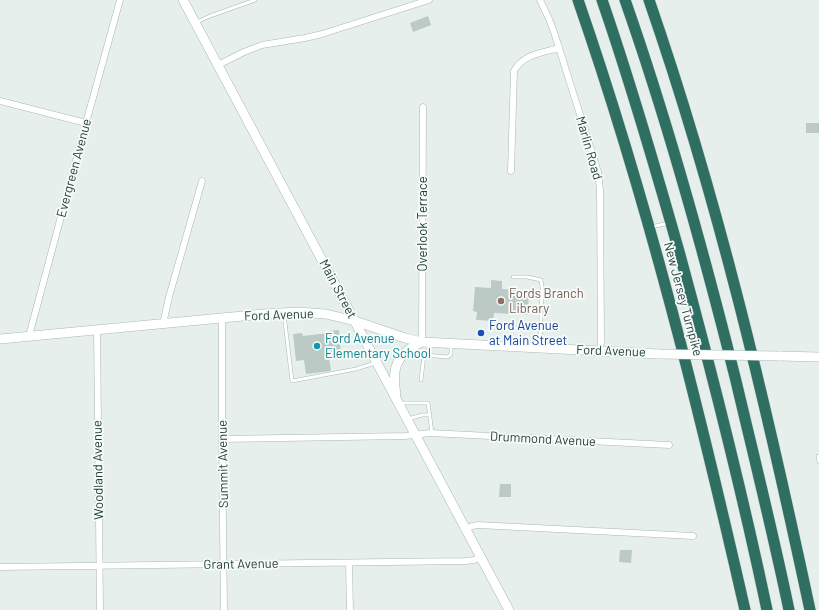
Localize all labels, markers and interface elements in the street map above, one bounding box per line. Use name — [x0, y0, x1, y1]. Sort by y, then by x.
street label: Marlin Road — [572, 114, 606, 182]
street label: Evergreen Avenue — [53, 117, 95, 219]
street label: Overlook Terrace — [415, 176, 431, 272]
street label: New Jersey Turnpike — [660, 240, 706, 358]
street label: Main Street — [316, 257, 360, 321]
place label: Fords Branch Library — [509, 286, 584, 317]
marker: Fords Branch Library — [496, 296, 506, 306]
street label: Ford Avenue — [244, 306, 314, 324]
place label: Ford Avenue at Main Street — [489, 318, 567, 349]
marker: Ford Avenue at Main Street — [476, 328, 486, 338]
place label: Ford Avenue Elementary School — [325, 331, 431, 362]
marker: Ford Avenue Elementary School — [312, 341, 322, 351]
street label: Ford Avenue — [576, 342, 646, 360]
street label: Woodland Avenue — [89, 420, 107, 520]
street label: Summit Avenue — [214, 420, 232, 508]
street label: Drummond Avenue — [490, 428, 596, 450]
street label: Grant Avenue — [203, 556, 279, 572]

